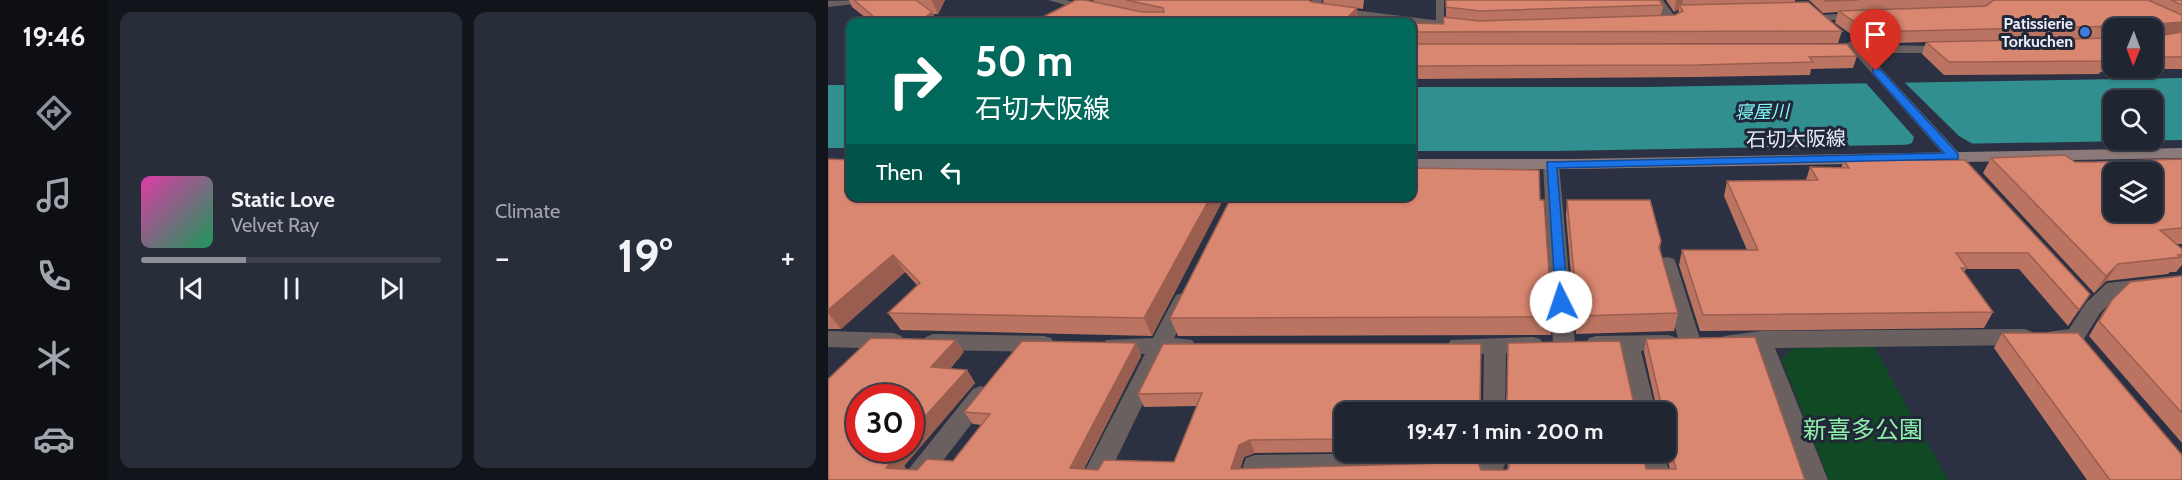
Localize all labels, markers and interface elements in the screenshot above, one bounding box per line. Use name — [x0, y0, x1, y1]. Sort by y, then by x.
pin — [1850, 9, 1901, 71]
place label: Patissierie Torkuchen — [2001, 14, 2073, 51]
icon: arrive — [1859, 18, 1892, 51]
north arrow — [2103, 18, 2163, 78]
map controls — [2103, 18, 2163, 222]
text: 19:46 — [22, 20, 86, 53]
marker: Patissierie Torkuchen — [2078, 25, 2092, 39]
text: 50 m — [975, 35, 1073, 87]
icon: right — [876, 42, 954, 120]
button: search — [2103, 90, 2163, 150]
icon: directions — [33, 92, 75, 134]
text: 石切大阪線 — [975, 92, 1110, 125]
water label: 寝屋川 — [1735, 100, 1791, 123]
street label: 石切大阪線 — [1746, 126, 1846, 152]
icon: left — [935, 156, 968, 189]
text: Then — [876, 159, 923, 186]
button: layers — [2103, 162, 2163, 222]
icon: music — [33, 174, 75, 216]
text: Static Love — [231, 186, 335, 213]
text: Climate — [495, 199, 560, 223]
text: Velvet Ray — [231, 213, 319, 237]
text: 19° — [618, 229, 672, 283]
text: − — [495, 237, 510, 277]
text: + — [780, 237, 795, 277]
icon: phone — [33, 255, 75, 297]
position arrow — [1529, 270, 1593, 334]
icon: previous — [175, 272, 208, 305]
icon: pause — [275, 272, 308, 305]
icon: next — [375, 272, 408, 305]
icon: climate — [33, 337, 75, 379]
speed limit sign: 30 — [846, 384, 924, 462]
park label: 新喜多公園 — [1803, 415, 1923, 444]
icon: car — [33, 418, 75, 460]
text: 19:47 · 1 min · 200 m — [1407, 418, 1603, 445]

